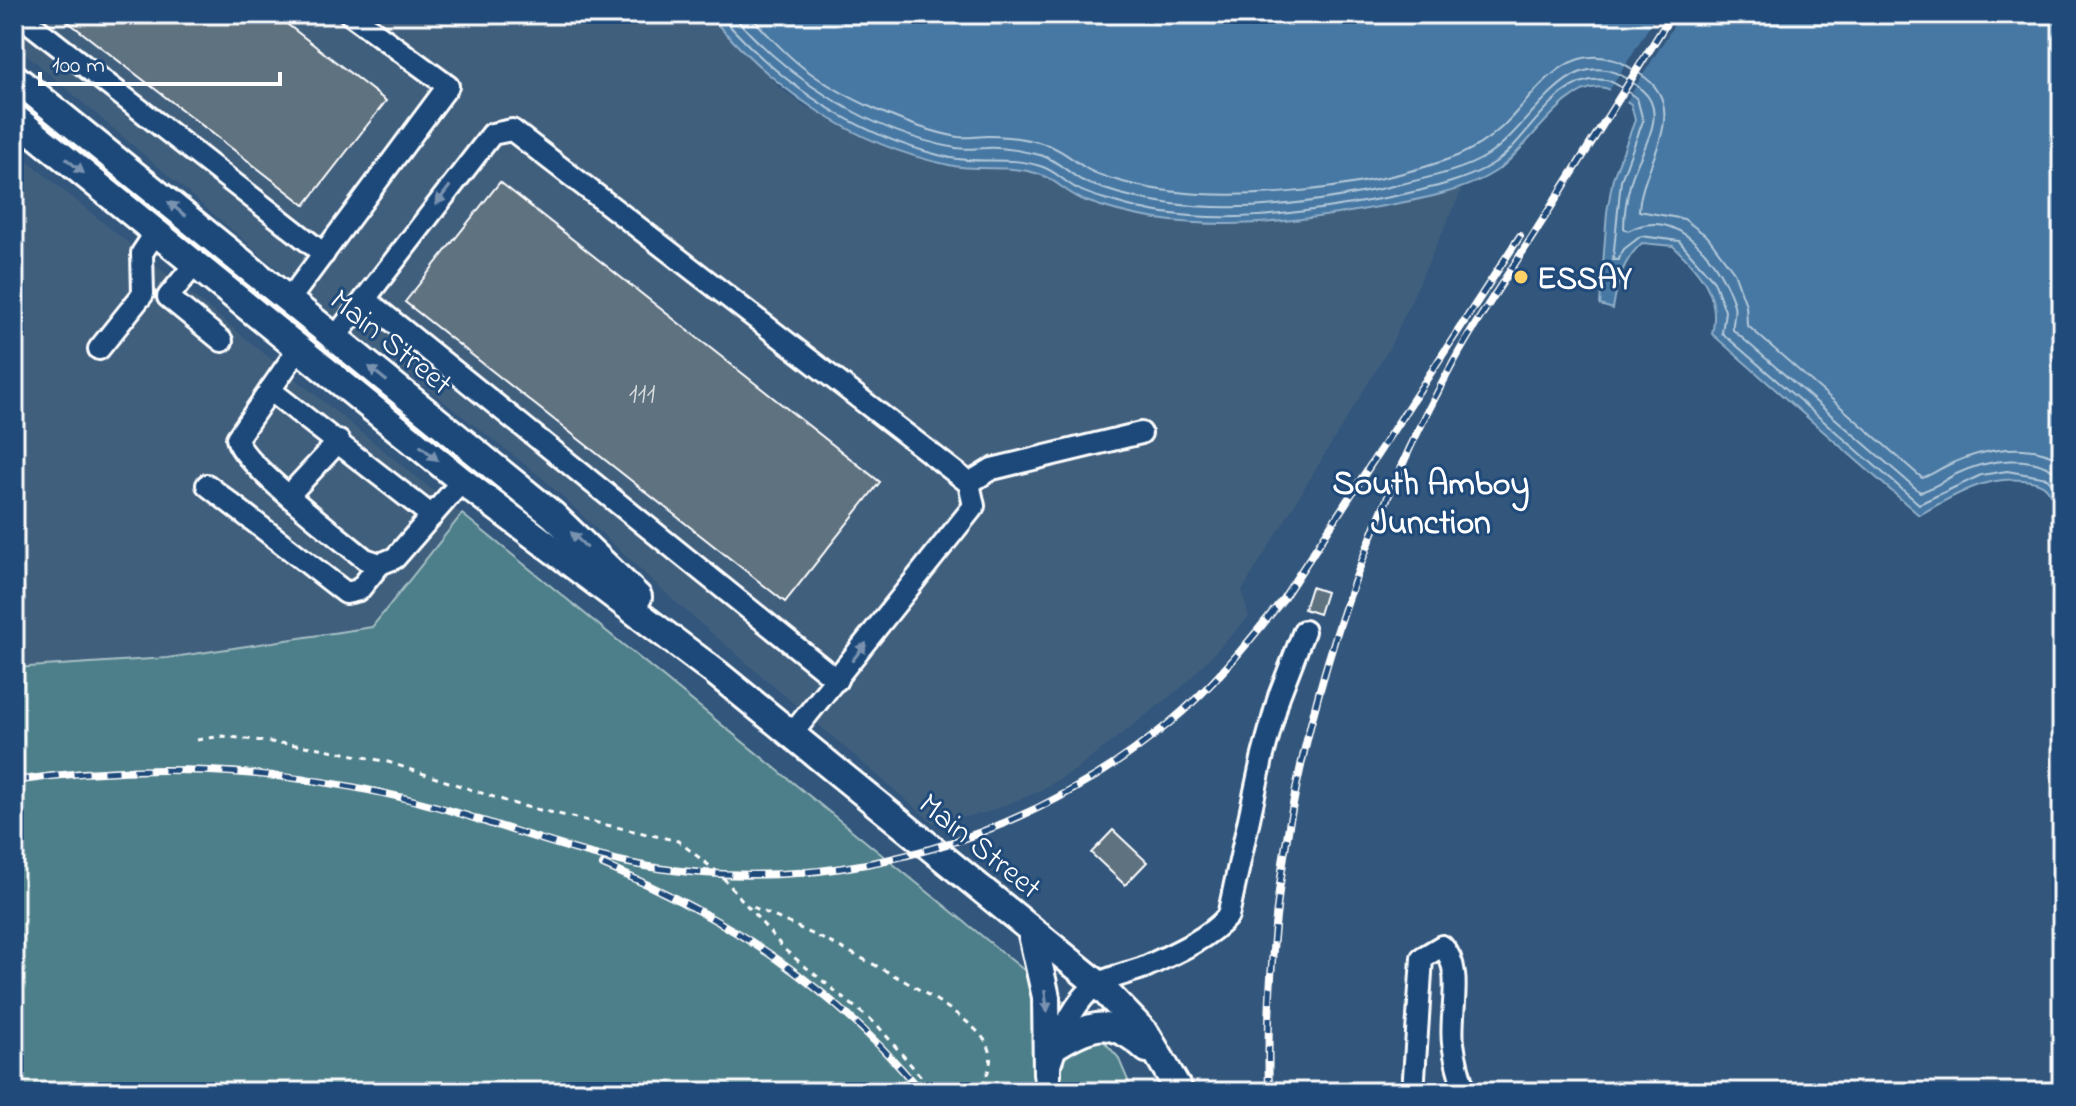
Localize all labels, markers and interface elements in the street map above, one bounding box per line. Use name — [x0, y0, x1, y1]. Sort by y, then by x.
scale bar — [40, 36, 280, 86]
text: 100 m — [52, 49, 105, 84]
one-way arrow — [64, 157, 84, 174]
one-way arrow — [435, 184, 451, 205]
one-way arrow — [167, 202, 187, 218]
place label: ESSAY — [1537, 257, 1632, 304]
marker: ESSAY — [1512, 268, 1530, 286]
street label: Main Street — [318, 279, 462, 408]
one-way arrow — [368, 367, 388, 383]
house number: 111 — [629, 375, 655, 416]
one-way arrow — [419, 445, 439, 461]
district label: South Amboy Junction — [1333, 461, 1529, 550]
one-way arrow — [570, 531, 589, 550]
one-way arrow — [850, 642, 867, 662]
street label: Main Street — [907, 783, 1051, 912]
one-way arrow — [1040, 989, 1053, 1014]

